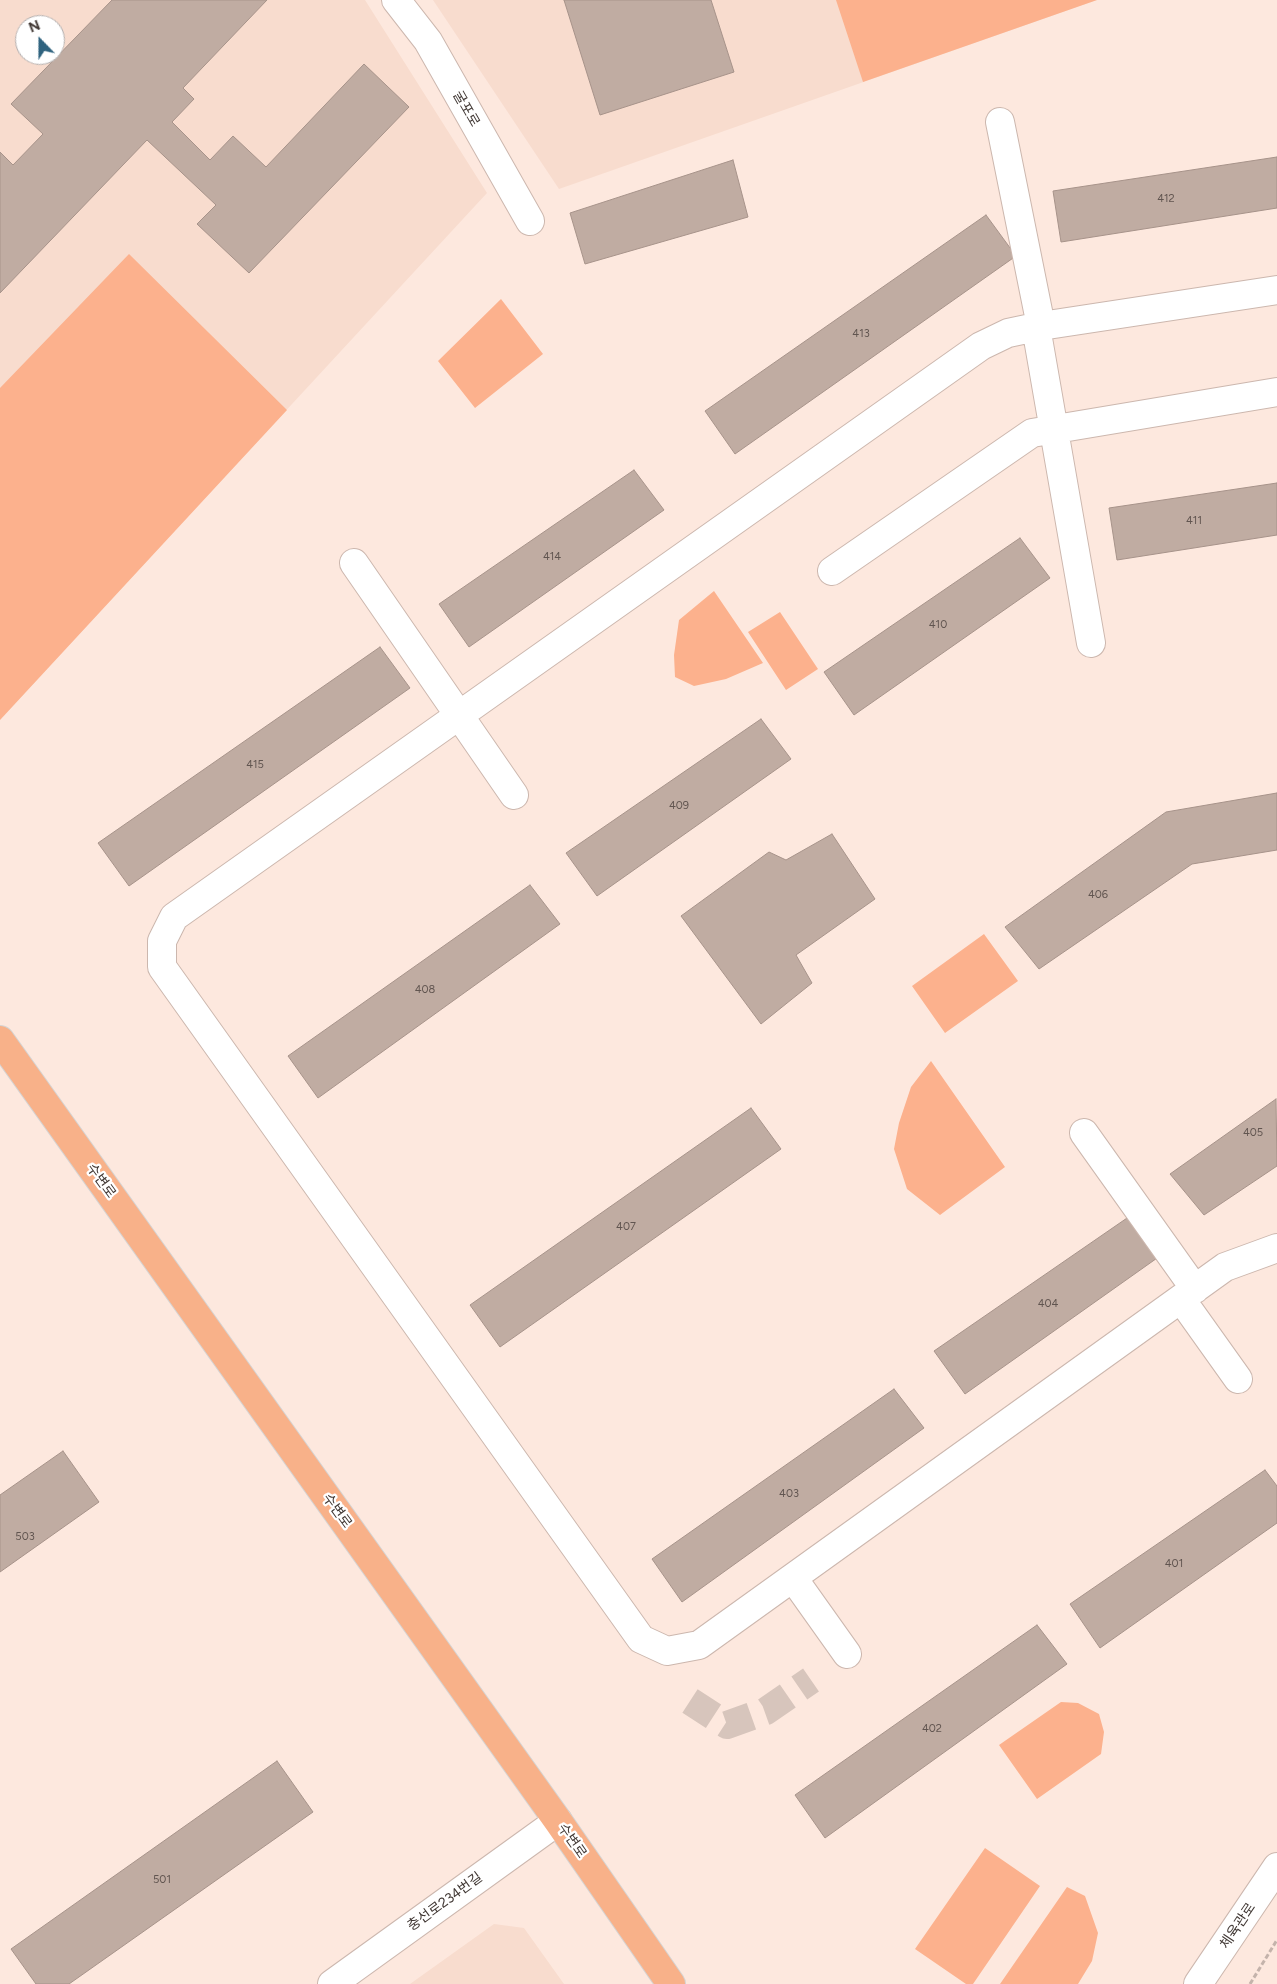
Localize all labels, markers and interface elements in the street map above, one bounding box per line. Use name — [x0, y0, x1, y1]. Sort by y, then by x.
north arrow — [15, 15, 65, 65]
text: N — [26, 17, 43, 36]
street label: 굴포로 — [449, 88, 483, 130]
house number: 412 — [1157, 192, 1175, 206]
house number: 413 — [852, 327, 870, 341]
house number: 411 — [1186, 514, 1202, 528]
house number: 414 — [543, 550, 561, 564]
house number: 410 — [929, 618, 947, 632]
house number: 415 — [246, 758, 264, 772]
house number: 409 — [669, 799, 689, 813]
house number: 406 — [1088, 888, 1108, 902]
house number: 408 — [415, 983, 435, 997]
house number: 405 — [1243, 1126, 1263, 1140]
street label: 수변로 — [83, 1160, 119, 1202]
house number: 407 — [616, 1220, 636, 1234]
house number: 404 — [1038, 1297, 1058, 1311]
house number: 403 — [779, 1487, 799, 1501]
street label: 수변로 — [319, 1490, 355, 1532]
house number: 503 — [15, 1530, 35, 1544]
house number: 401 — [1165, 1557, 1183, 1571]
house number: 402 — [922, 1722, 942, 1736]
street label: 수변로 — [554, 1820, 590, 1862]
street label: 충선로234번길 — [404, 1869, 486, 1935]
house number: 501 — [153, 1873, 171, 1887]
street label: 체육관로 — [1217, 1900, 1259, 1952]

